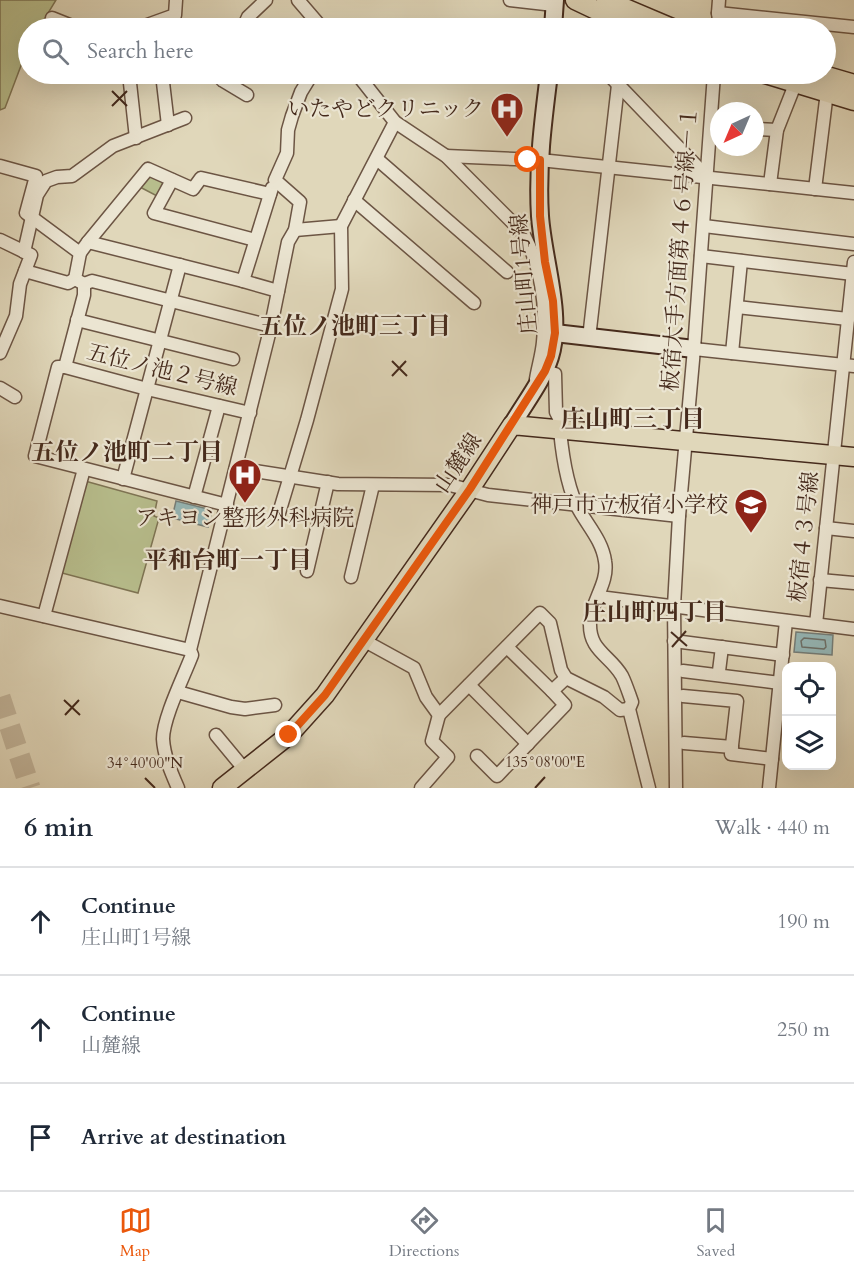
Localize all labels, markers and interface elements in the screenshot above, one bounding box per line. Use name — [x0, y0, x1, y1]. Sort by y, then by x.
search box — [18, 18, 836, 84]
icon: search — [39, 35, 72, 68]
text: Search here — [87, 36, 194, 66]
hospital icon: いたやどクリニック — [489, 91, 525, 138]
place label: いたやどクリニック — [287, 94, 484, 124]
north arrow — [710, 102, 764, 156]
street label: 板宿大手方面第４６号線－１ — [655, 105, 705, 393]
route start — [514, 146, 540, 172]
street label: 庄山町1号線 — [504, 212, 544, 336]
district label: 五位ノ池町三丁目 — [259, 310, 451, 343]
street label: 五位ノ池２号線 — [84, 337, 240, 403]
district label: 庄山町三丁目 — [561, 403, 705, 436]
street label: 山麓線 — [427, 427, 489, 499]
district label: 五位ノ池町二丁目 — [31, 436, 223, 469]
hospital icon: アキヨシ整形外科病院 — [227, 457, 263, 504]
street label: 板宿４３号線 — [782, 470, 826, 604]
school or university icon: 神戸市立板宿小学校 — [733, 487, 769, 534]
place label: 神戸市立板宿小学校 — [530, 490, 728, 520]
place label: アキヨシ整形外科病院 — [135, 503, 355, 533]
district label: 平和台町一丁目 — [144, 544, 312, 577]
district label: 庄山町四丁目 — [583, 596, 727, 629]
map controls — [782, 662, 836, 770]
button: locate — [782, 662, 836, 716]
button: layers — [782, 716, 836, 770]
route end — [275, 721, 301, 747]
text: 135°08'00"E — [505, 752, 585, 772]
text: 34°40'00"N — [107, 753, 183, 773]
text: 6 min — [24, 810, 93, 845]
text: Walk · 440 m — [715, 814, 830, 841]
text: Continue — [81, 891, 176, 921]
icon: ahead — [24, 905, 57, 938]
text: 190 m — [777, 908, 830, 935]
text: 庄山町1号線 — [81, 924, 191, 951]
text: Continue — [81, 999, 176, 1029]
icon: ahead — [24, 1013, 57, 1046]
text: 250 m — [777, 1016, 830, 1043]
text: 山麓線 — [81, 1032, 141, 1059]
icon: arrive — [24, 1121, 57, 1154]
text: Arrive at destination — [81, 1122, 286, 1152]
tab: Map — [119, 1204, 152, 1262]
tab: Directions — [389, 1204, 459, 1262]
tab: Saved — [697, 1204, 735, 1262]

